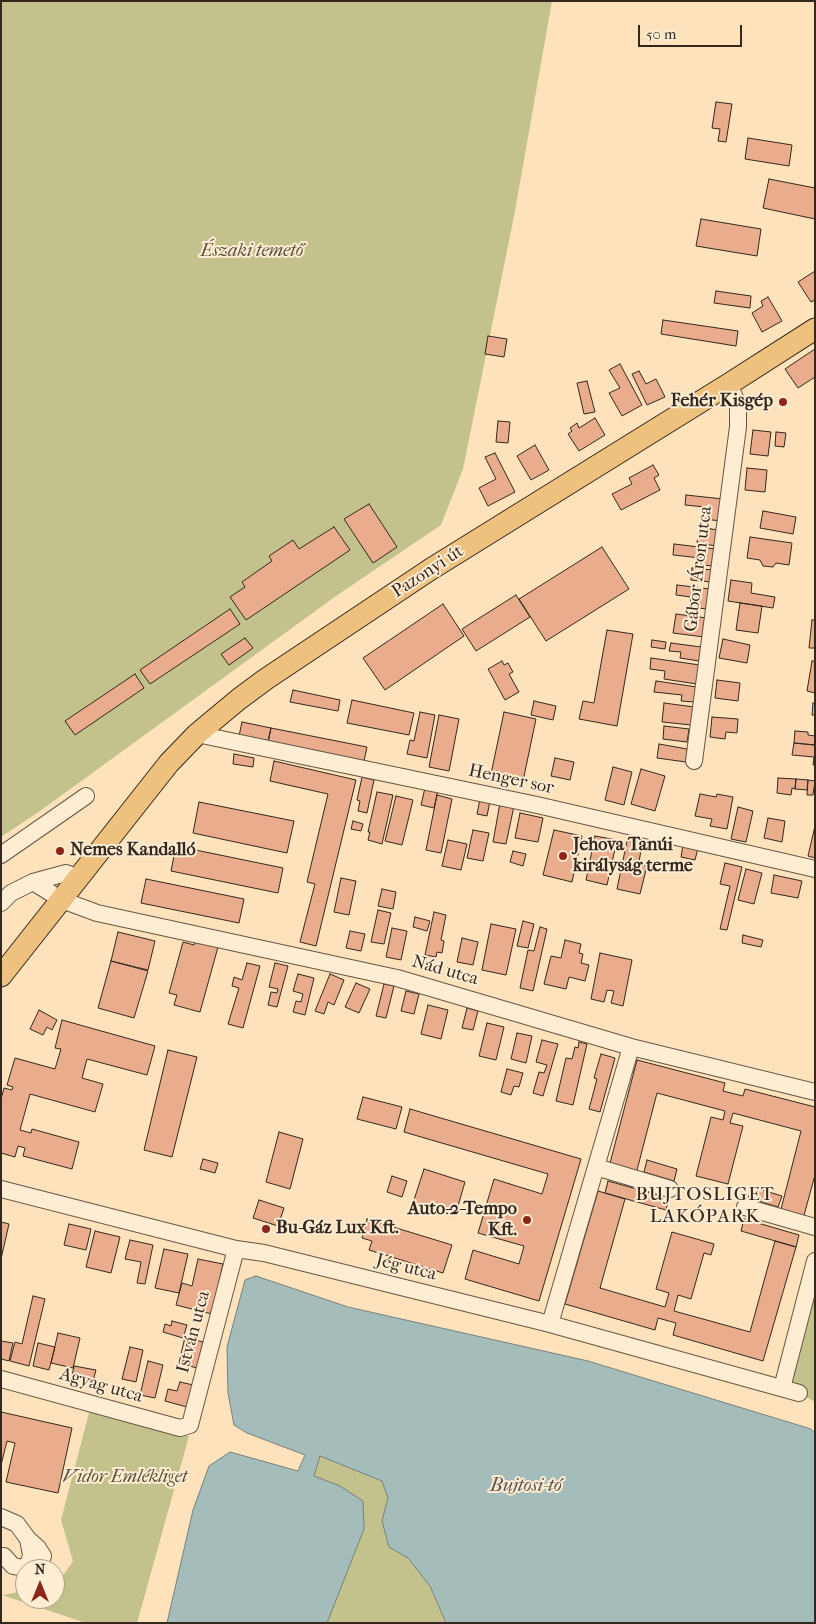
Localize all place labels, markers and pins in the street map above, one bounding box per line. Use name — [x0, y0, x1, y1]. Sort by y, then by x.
place label: Fehér Kisgép — [671, 391, 773, 413]
marker: Fehér Kisgép — [777, 396, 789, 408]
place label: Jehova Tanúi királyság terme — [573, 835, 693, 878]
place label: Nemes Kandalló — [70, 840, 196, 862]
marker: Nemes Kandalló — [54, 845, 66, 857]
marker: Jehova Tanúi királyság terme — [557, 850, 569, 862]
place label: Auto-2-Tempo Kft. — [408, 1199, 517, 1242]
marker: Auto-2-Tempo Kft. — [521, 1214, 533, 1226]
place label: Bu-Gáz Lux Kft. — [276, 1218, 399, 1240]
marker: Bu-Gáz Lux Kft. — [260, 1223, 272, 1235]

